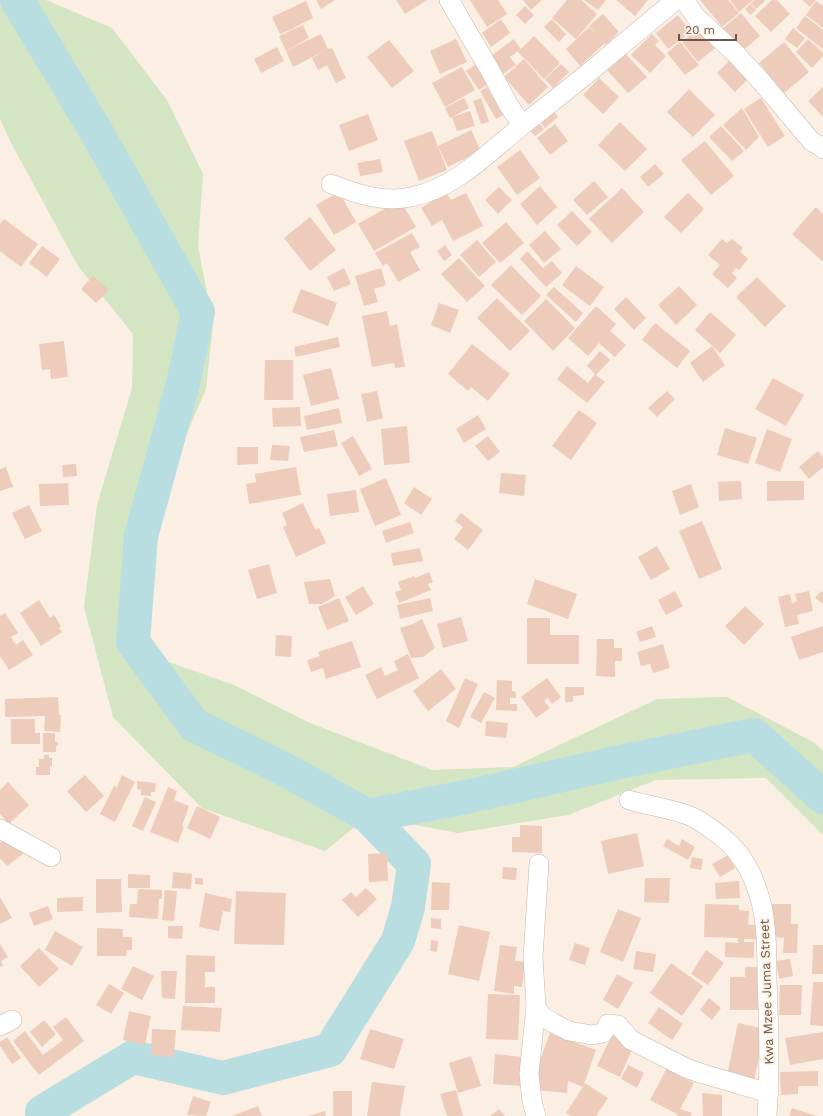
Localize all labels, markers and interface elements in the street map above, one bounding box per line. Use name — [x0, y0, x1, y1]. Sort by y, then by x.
scale bar — [679, 16, 736, 42]
text: 20 m — [685, 23, 715, 37]
street label: Kwa Mzee Juma Street — [756, 918, 777, 1065]

